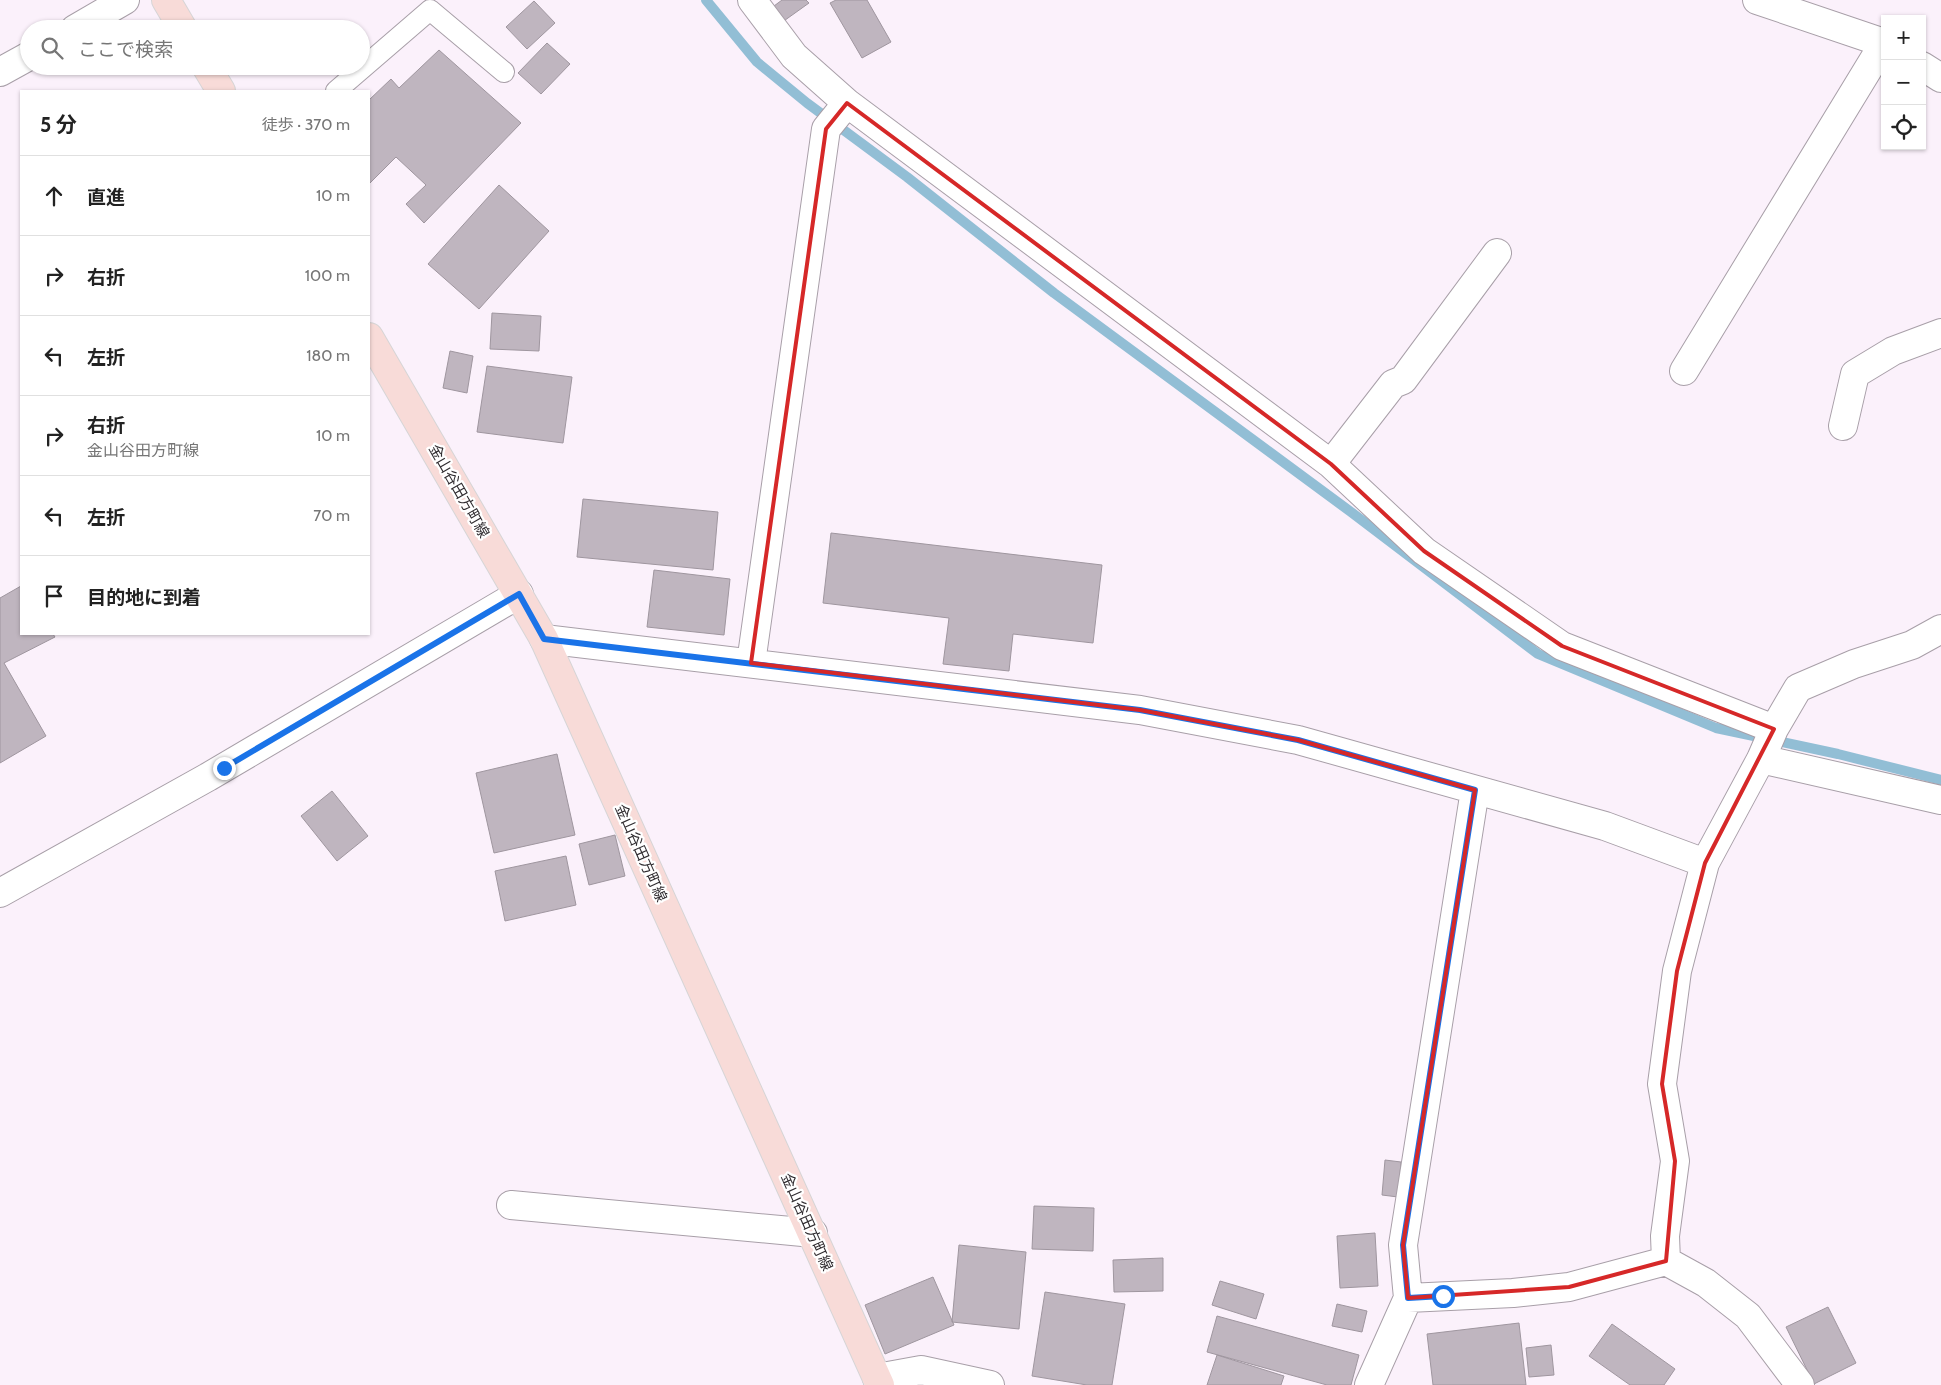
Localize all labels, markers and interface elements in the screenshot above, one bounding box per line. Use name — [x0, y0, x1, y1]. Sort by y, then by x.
map controls — [1881, 15, 1926, 150]
button: + — [1881, 15, 1926, 60]
search box — [20, 20, 370, 75]
icon: search — [38, 34, 66, 62]
text: ここで検索 — [78, 38, 173, 61]
button: − — [1881, 60, 1926, 105]
button: locate — [1881, 105, 1926, 150]
text: 5 分 — [40, 112, 77, 137]
text: 徒歩 · 370 m — [262, 115, 350, 134]
icon: ahead — [40, 182, 68, 210]
text: 直進 — [87, 186, 125, 209]
text: 10 m — [316, 186, 350, 205]
icon: right — [40, 262, 68, 290]
text: 右折 — [87, 266, 125, 289]
text: 100 m — [305, 266, 350, 285]
icon: left — [40, 342, 68, 370]
text: 左折 — [87, 346, 125, 369]
text: 180 m — [306, 346, 350, 365]
text: 右折 — [87, 414, 125, 437]
icon: right — [40, 422, 68, 450]
text: 10 m — [316, 426, 350, 445]
text: 金山谷田方町線 — [87, 441, 199, 460]
street label: 金山谷田方町線 — [425, 441, 493, 541]
icon: left — [40, 502, 68, 530]
text: 左折 — [87, 506, 125, 529]
text: 70 m — [313, 506, 350, 525]
icon: arrive — [40, 582, 68, 610]
text: 目的地に到着 — [87, 586, 201, 609]
route end — [213, 757, 236, 780]
street label: 金山谷田方町線 — [611, 801, 671, 905]
street label: 金山谷田方町線 — [777, 1170, 837, 1274]
route start — [1432, 1285, 1455, 1308]

